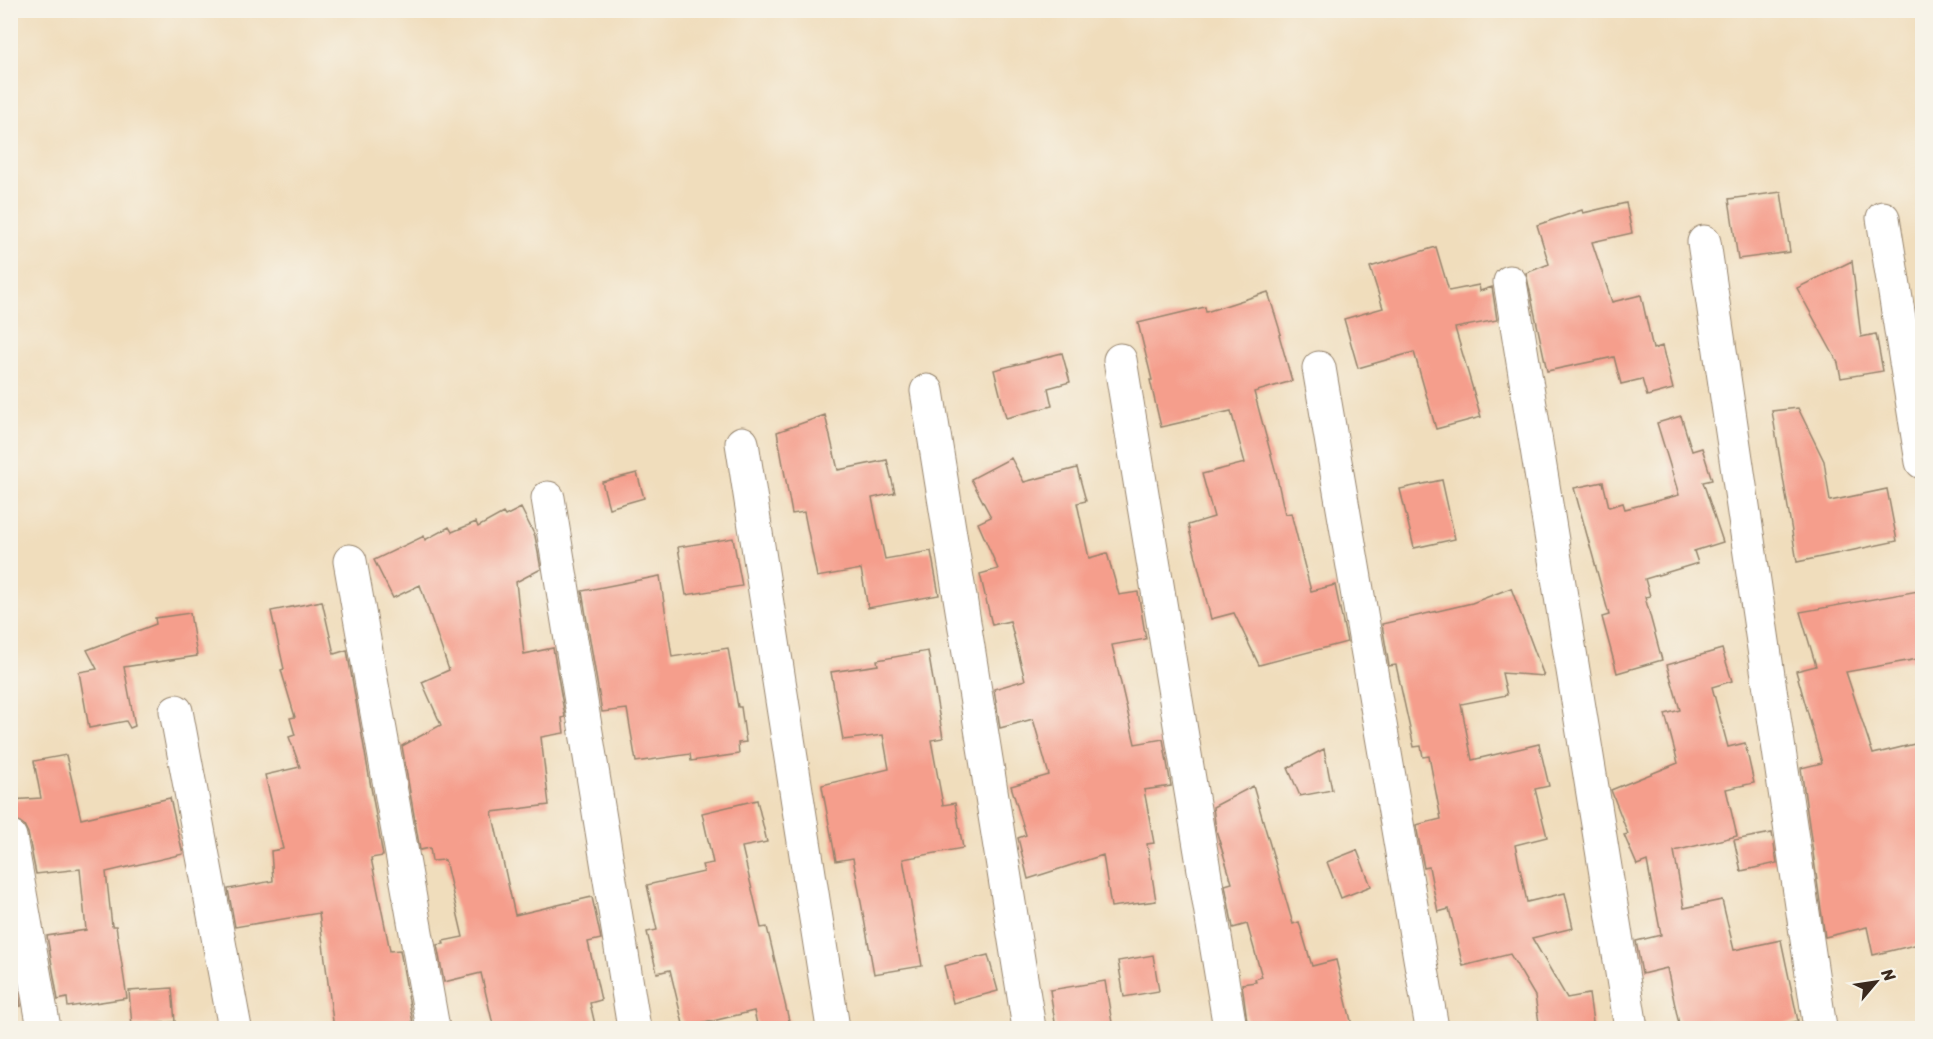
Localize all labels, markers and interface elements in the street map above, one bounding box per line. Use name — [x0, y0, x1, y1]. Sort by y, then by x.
north arrow — [1846, 952, 1906, 1012]
text: N — [1873, 962, 1904, 988]

